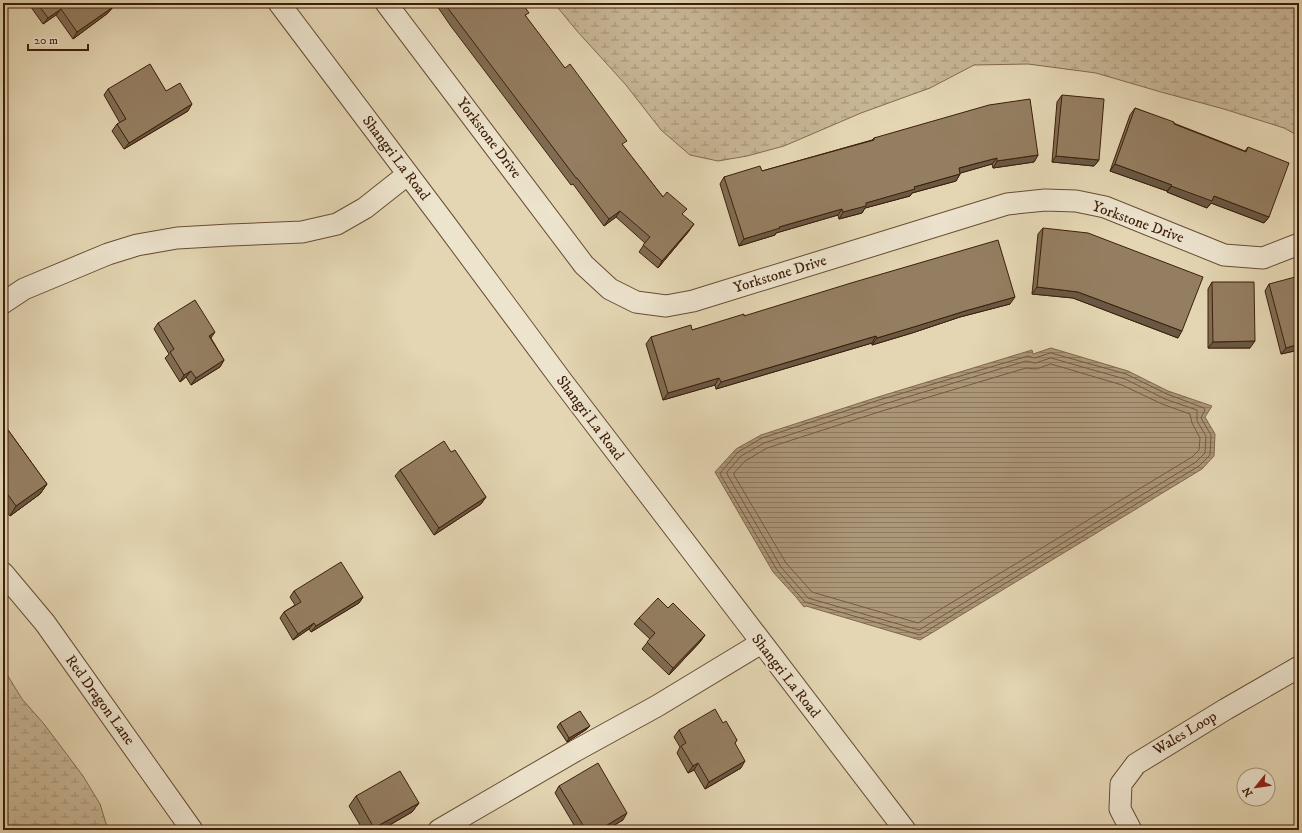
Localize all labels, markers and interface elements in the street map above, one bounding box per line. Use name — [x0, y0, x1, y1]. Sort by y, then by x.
scale bar — [28, 26, 88, 52]
text: 20 m — [34, 33, 58, 48]
street label: Yorkstone Drive — [452, 94, 526, 182]
street label: Shangri La Road — [358, 112, 434, 205]
street label: Yorkstone Drive — [1089, 197, 1187, 247]
street label: Yorkstone Drive — [731, 251, 829, 297]
street label: Shangri La Road — [552, 372, 628, 465]
street label: Shangri La Road — [747, 630, 825, 722]
street label: Red Dragon Lane — [61, 651, 139, 749]
street label: Wales Loop — [1149, 706, 1221, 760]
north arrow — [1236, 767, 1276, 807]
text: N — [1240, 784, 1257, 799]

